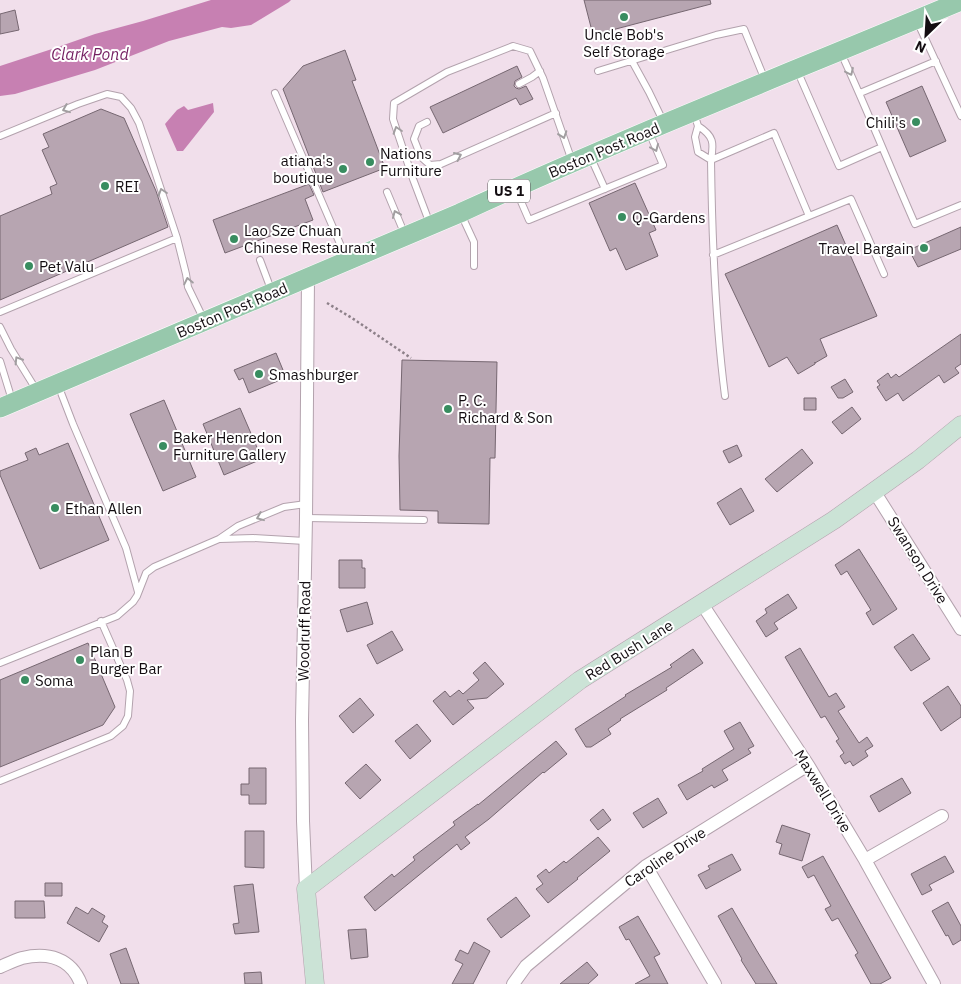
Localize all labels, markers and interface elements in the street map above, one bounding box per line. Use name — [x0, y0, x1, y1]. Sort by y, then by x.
north arrow — [901, 10, 951, 60]
marker: Uncle Bob's Self Storage — [618, 11, 630, 23]
place label: Uncle Bob's Self Storage — [583, 25, 665, 61]
text: N — [912, 36, 929, 57]
water label: Clark Pond — [51, 44, 129, 64]
one-way arrow — [844, 67, 854, 76]
one-way arrow — [62, 103, 71, 113]
place label: Chili's — [866, 113, 906, 132]
marker: Chili's — [910, 116, 922, 128]
street label: Boston Post Road — [546, 118, 662, 182]
one-way arrow — [393, 126, 403, 135]
one-way arrow — [557, 130, 567, 138]
one-way arrow — [649, 143, 660, 152]
place label: Nations Furniture — [380, 144, 442, 180]
place label: atiana's boutique — [273, 151, 333, 187]
one-way arrow — [453, 152, 462, 163]
marker: Nations Furniture — [364, 156, 376, 168]
marker: atiana's boutique — [337, 163, 349, 175]
place label: REI — [115, 177, 139, 196]
marker: REI — [99, 180, 111, 192]
road number: US 1 — [488, 180, 530, 202]
one-way arrow — [158, 188, 168, 196]
place label: Q-Gardens — [632, 208, 706, 227]
one-way arrow — [392, 210, 403, 219]
marker: Q-Gardens — [616, 211, 628, 223]
place label: Lao Sze Chuan Chinese Restaurant — [244, 221, 375, 257]
marker: Lao Sze Chuan Chinese Restaurant — [228, 233, 240, 245]
place label: Travel Bargain — [819, 239, 914, 258]
marker: Travel Bargain — [918, 242, 930, 254]
place label: Pet Valu — [39, 257, 94, 276]
marker: Pet Valu — [23, 260, 35, 272]
one-way arrow — [183, 276, 194, 285]
street label: Boston Post Road — [174, 278, 290, 342]
one-way arrow — [15, 356, 24, 366]
place label: Smashburger — [269, 365, 359, 384]
marker: Smashburger — [253, 368, 265, 380]
place label: P. C. Richard & Son — [458, 391, 553, 427]
marker: P. C. Richard & Son — [442, 403, 454, 415]
place label: Baker Henredon Furniture Gallery — [173, 428, 287, 464]
marker: Baker Henredon Furniture Gallery — [157, 440, 169, 452]
place label: Ethan Allen — [65, 499, 142, 518]
marker: Ethan Allen — [49, 502, 61, 514]
one-way arrow — [257, 511, 265, 521]
street label: Swanson Drive — [884, 513, 952, 607]
street label: Woodruff Road — [294, 581, 314, 681]
street label: Red Bush Lane — [582, 616, 676, 684]
place label: Plan B Burger Bar — [90, 642, 162, 678]
marker: Plan B Burger Bar — [74, 654, 86, 666]
place label: Soma — [35, 671, 73, 690]
marker: Soma — [19, 674, 31, 686]
street label: Maxwell Drive — [790, 746, 856, 836]
street label: Caroline Drive — [621, 823, 709, 891]

